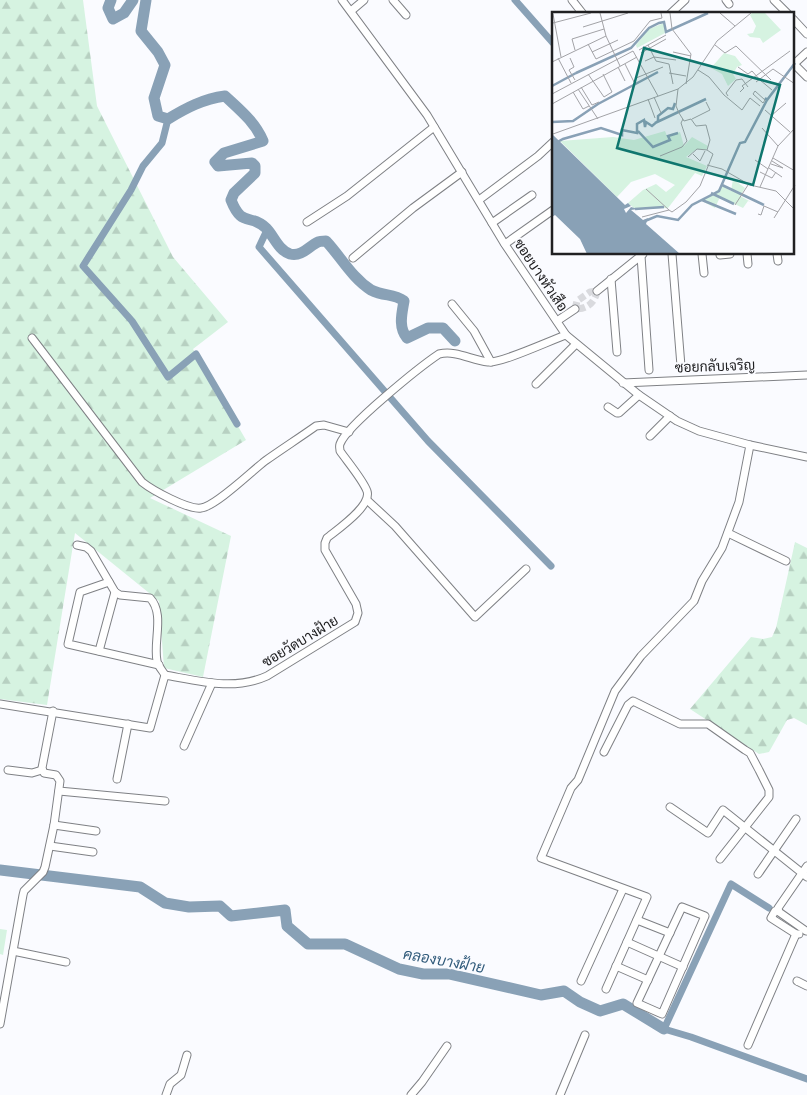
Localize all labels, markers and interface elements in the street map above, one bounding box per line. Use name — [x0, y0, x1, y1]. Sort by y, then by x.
inset map — [552, 12, 794, 255]
street label: ซอยบางหัวเสือ — [509, 235, 572, 315]
street label: ซอยกลับเจริญ — [674, 356, 756, 377]
street label: ซอยวัดบางฝ้าย — [259, 611, 342, 672]
water label: คลองบางฝ้าย — [402, 944, 487, 978]

